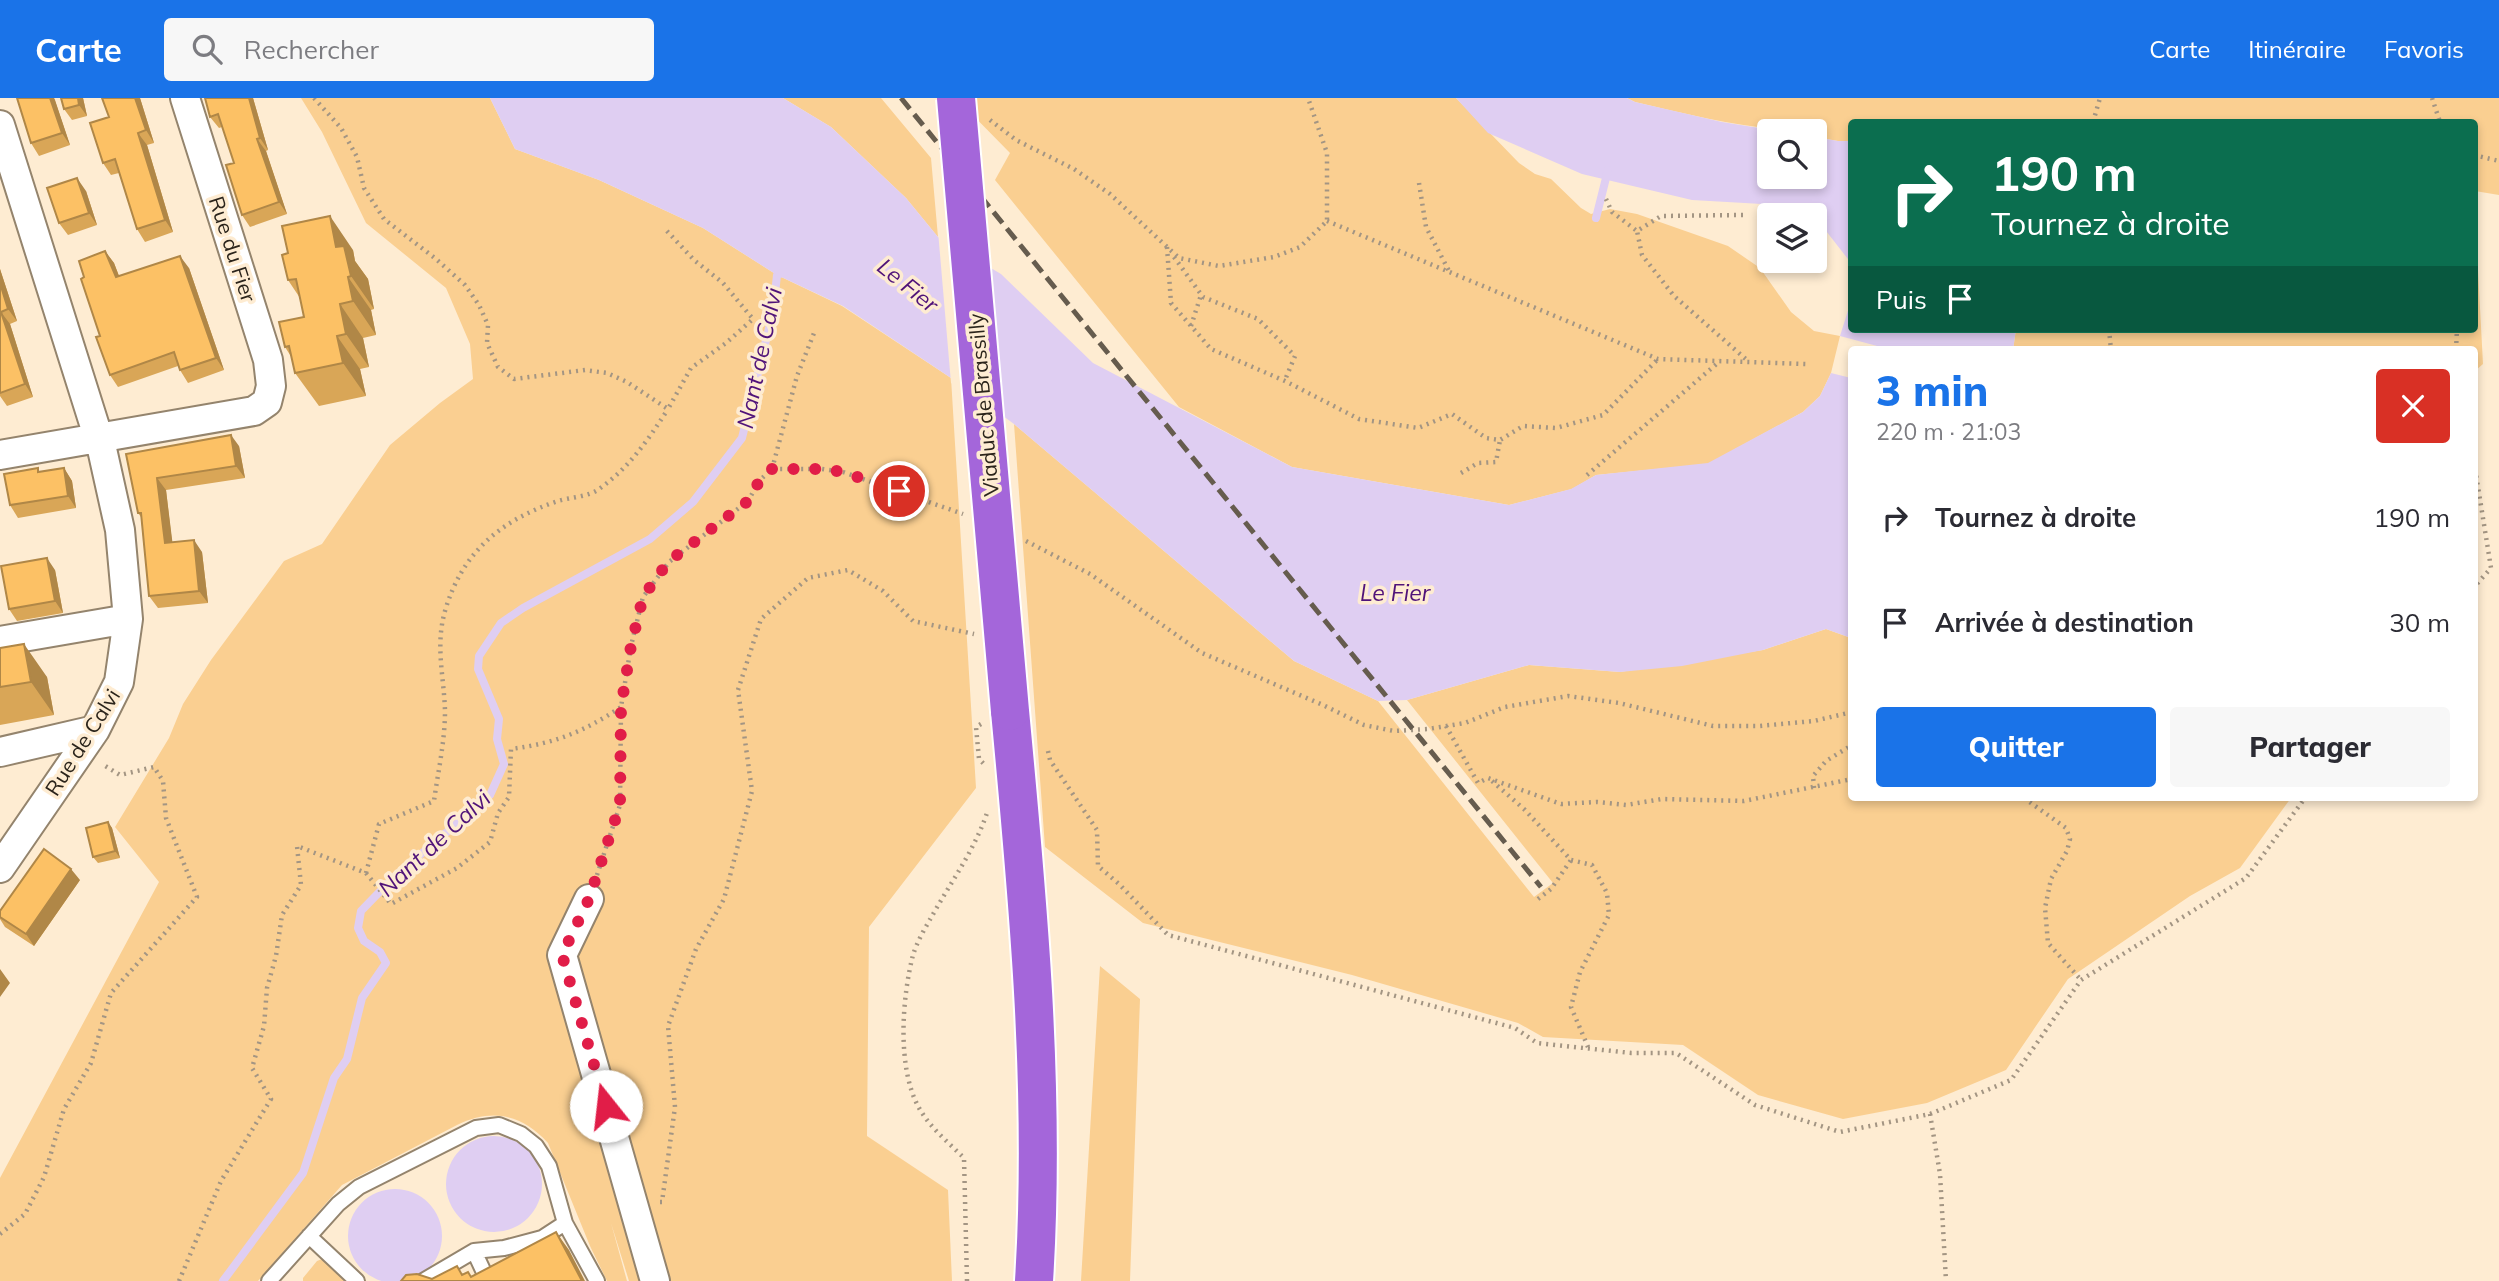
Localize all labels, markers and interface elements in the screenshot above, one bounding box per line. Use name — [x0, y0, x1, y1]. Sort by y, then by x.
search box — [164, 18, 654, 81]
text: Carte — [35, 29, 122, 70]
icon: search — [188, 30, 226, 68]
text: Rechercher — [244, 33, 379, 66]
text: Carte — [2149, 34, 2210, 64]
text: Itinéraire — [2248, 34, 2346, 64]
text: Favoris — [2384, 34, 2464, 64]
map controls — [1757, 119, 1827, 273]
button: search — [1757, 119, 1827, 189]
text: 190 m — [1991, 142, 2137, 203]
icon: right — [1876, 147, 1967, 238]
street label: Rue du Fier — [204, 193, 262, 305]
button: layers — [1757, 203, 1827, 273]
text: Tournez à droite — [1991, 203, 2230, 243]
water label: Le Fier — [872, 252, 946, 319]
icon: arrive — [1941, 280, 1979, 318]
text: Puis — [1876, 283, 1927, 316]
water label: Nant de Calvi — [730, 284, 788, 431]
street label: Viaduc de Brassilly — [962, 312, 1004, 498]
text: 3 min — [1876, 364, 1989, 417]
button: close — [2376, 369, 2450, 443]
text: 220 m · 21:03 — [1876, 417, 2021, 446]
pin — [869, 461, 929, 521]
icon: arrive — [880, 472, 918, 510]
icon: right — [1876, 499, 1914, 537]
text: Tournez à droite — [1935, 501, 2136, 534]
text: 190 m — [2374, 501, 2450, 534]
water label: Le Fier — [1360, 578, 1432, 607]
icon: arrive — [1876, 604, 1914, 642]
text: Arrivée à destination — [1935, 606, 2194, 639]
text: 30 m — [2389, 606, 2450, 639]
street label: Rue de Calvi — [39, 684, 125, 800]
button: Quitter — [1876, 707, 2156, 787]
button: Partager — [2170, 707, 2450, 787]
water label: Nant de Calvi — [372, 783, 497, 902]
position arrow — [569, 1069, 643, 1143]

